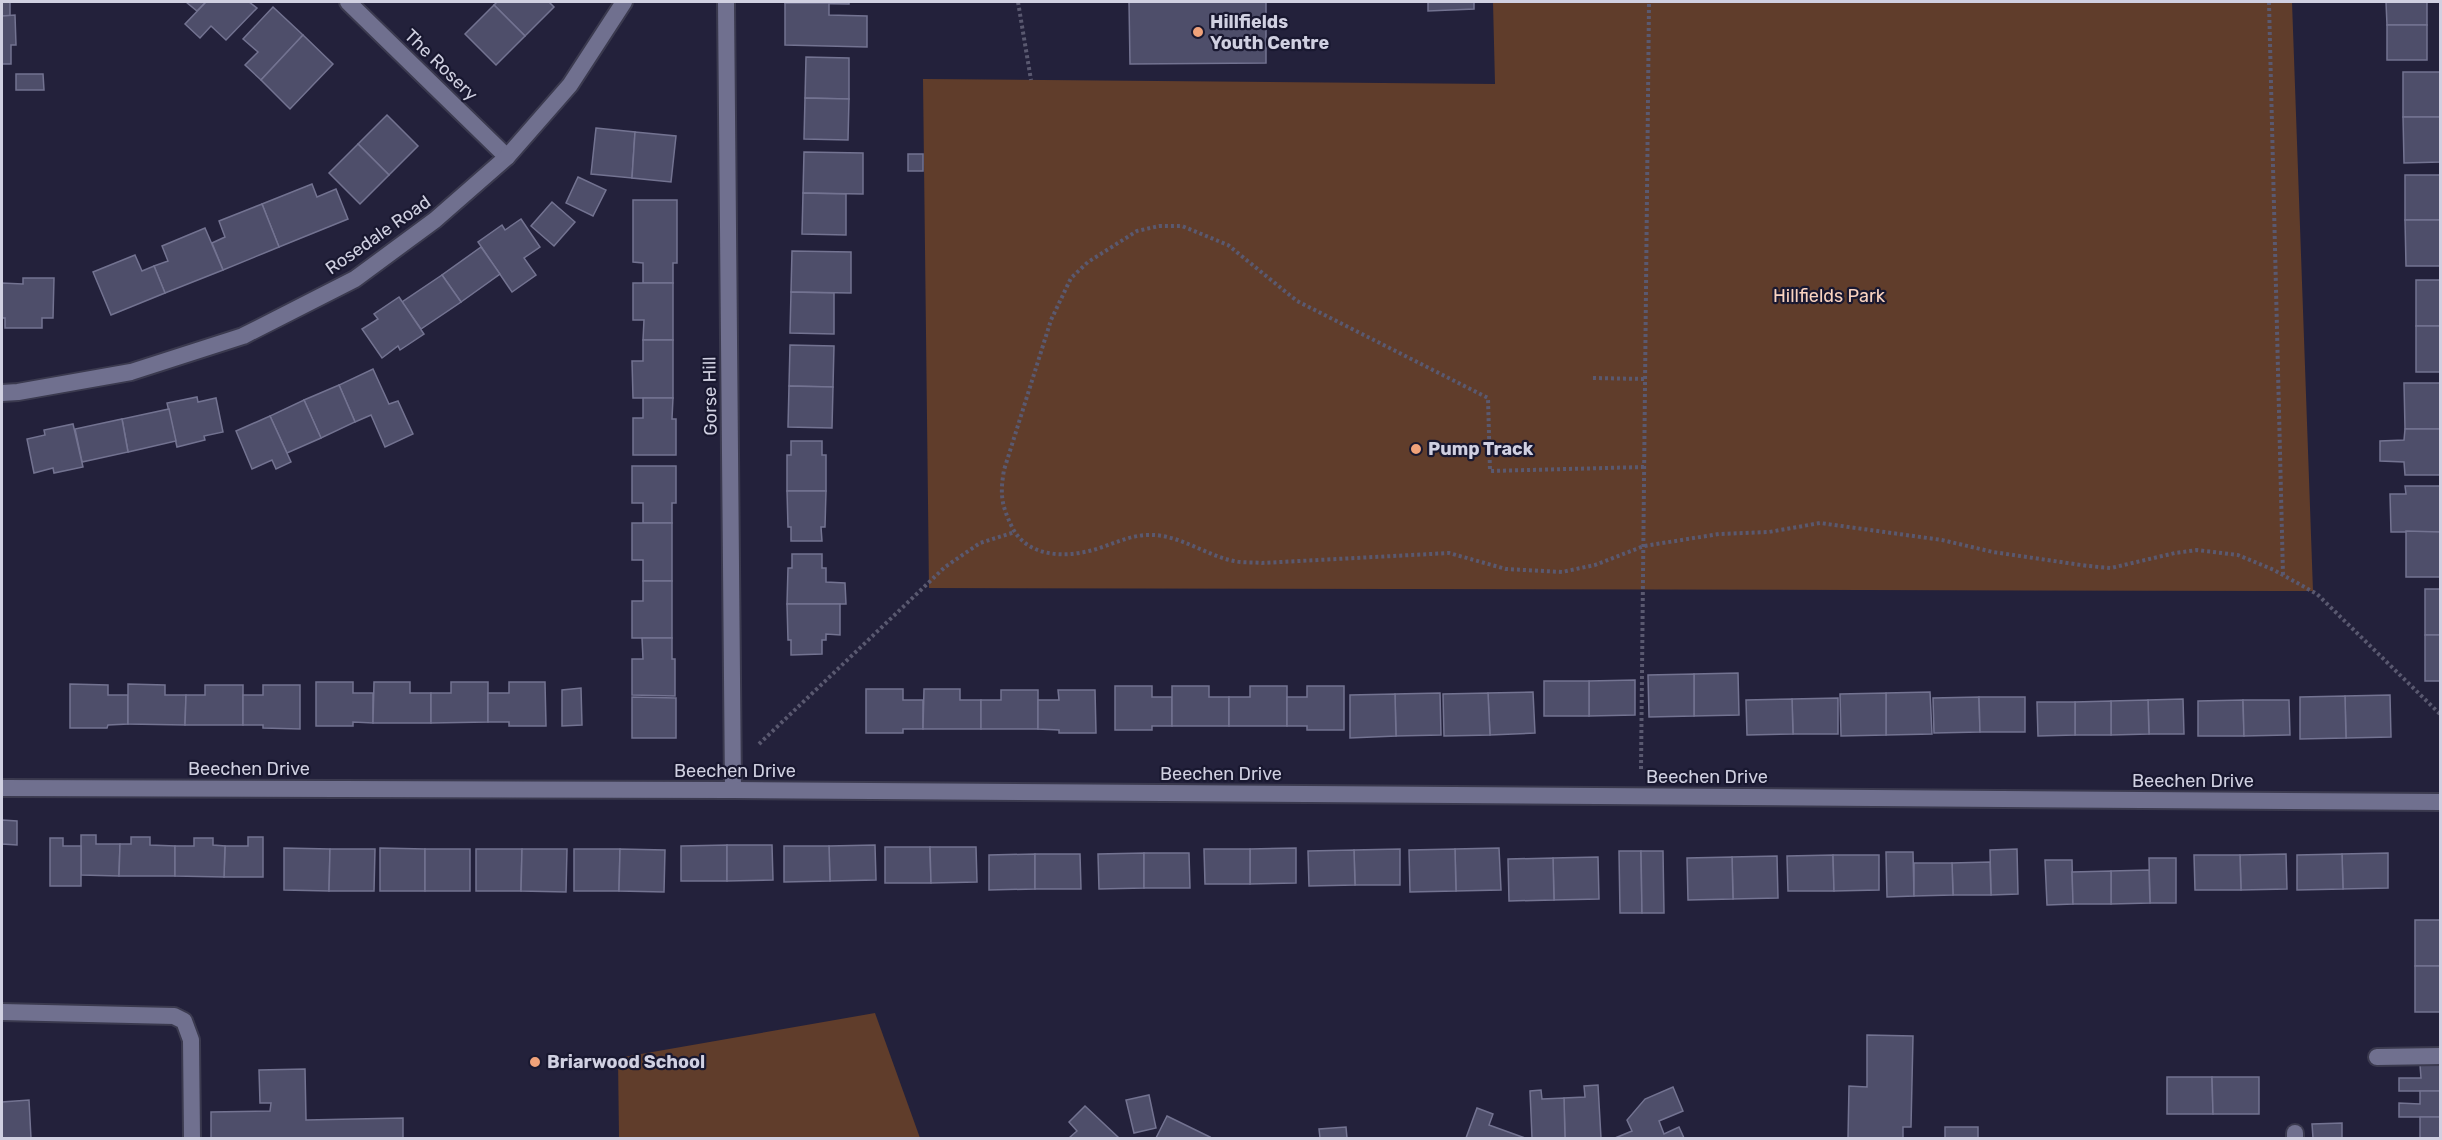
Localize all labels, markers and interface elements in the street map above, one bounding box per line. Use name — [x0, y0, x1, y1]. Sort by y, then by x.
place label: Hillfields Youth Centre — [1210, 11, 1329, 54]
street label: The Rosery — [400, 25, 482, 105]
marker: Hillfields Youth Centre — [1191, 25, 1205, 39]
street label: Rosedale Road — [321, 191, 435, 279]
park label: Hillfields Park — [1773, 285, 1886, 307]
street label: Gorse Hill — [698, 356, 722, 436]
place label: Pump Track — [1428, 438, 1534, 460]
marker: Pump Track — [1409, 442, 1423, 456]
street label: Beechen Drive — [188, 758, 310, 780]
street label: Beechen Drive — [674, 760, 796, 782]
street label: Beechen Drive — [1160, 763, 1282, 785]
street label: Beechen Drive — [1646, 766, 1768, 788]
street label: Beechen Drive — [2132, 770, 2254, 792]
place label: Briarwood School — [547, 1051, 705, 1073]
marker: Briarwood School — [528, 1055, 542, 1069]

